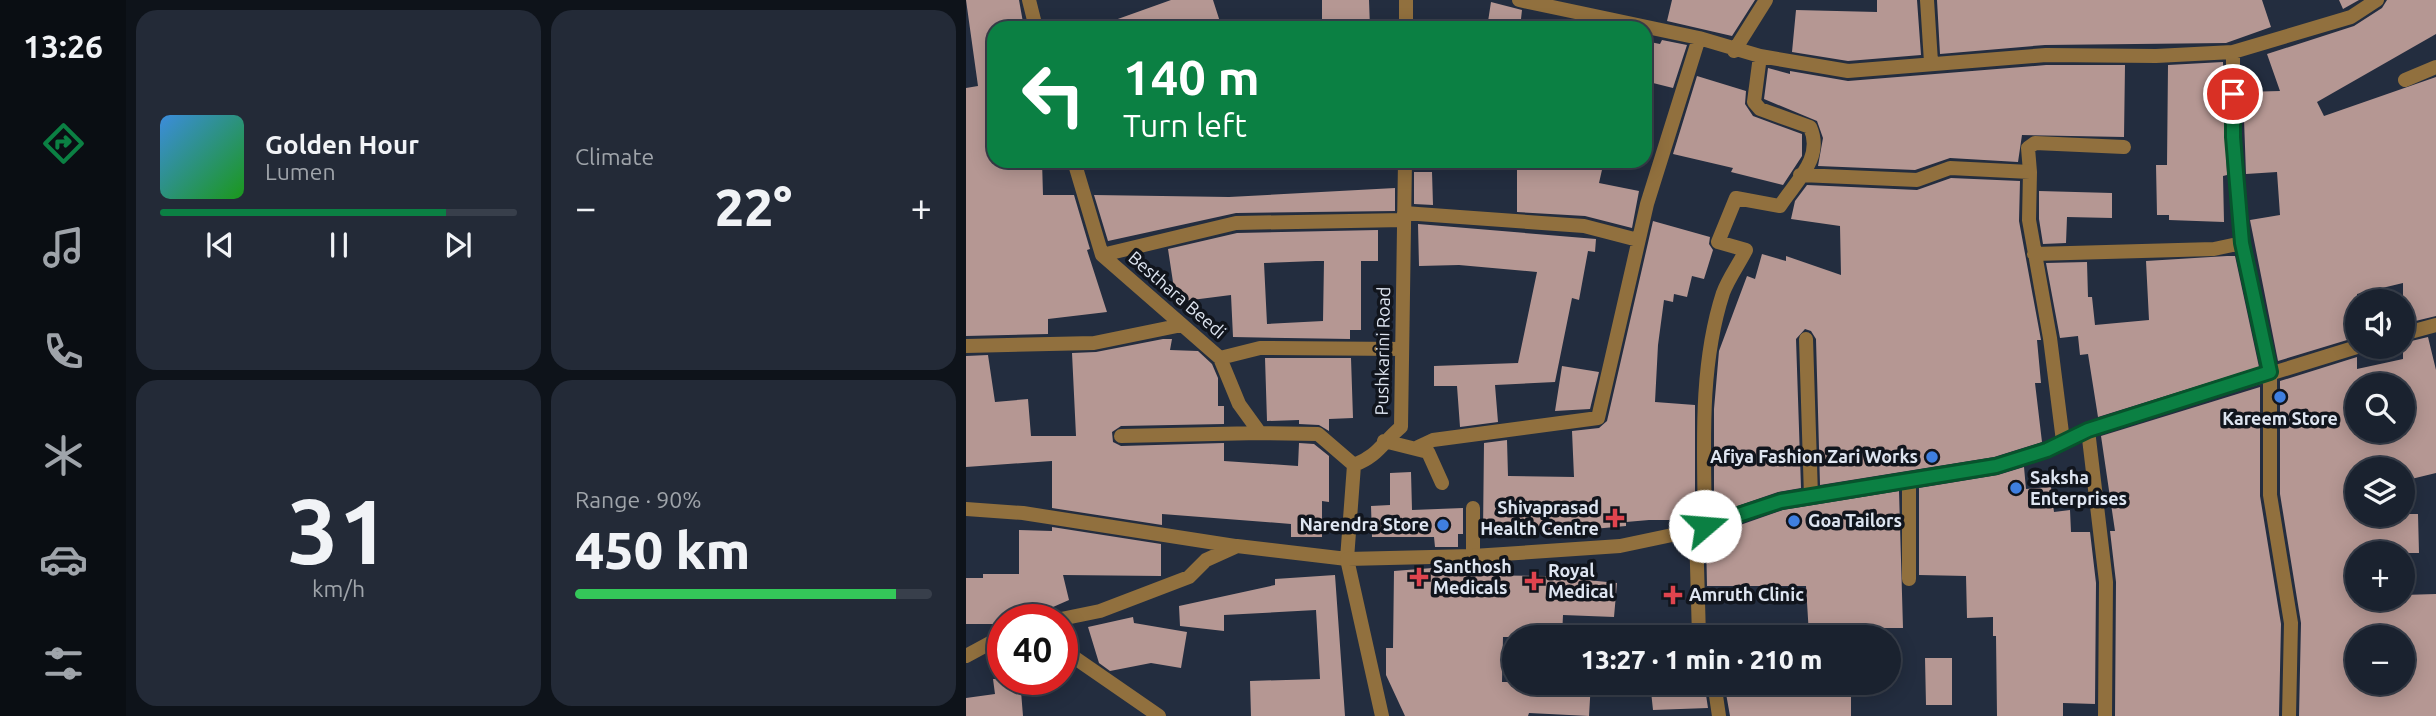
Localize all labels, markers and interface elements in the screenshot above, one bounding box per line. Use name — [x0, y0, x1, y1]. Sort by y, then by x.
text: 13:26 — [23, 28, 103, 64]
icon: left — [1008, 49, 1099, 140]
text: 140 m — [1123, 49, 1260, 104]
pin — [2203, 64, 2263, 124]
icon: arrive — [2214, 75, 2252, 113]
text: Turn left — [1123, 107, 1247, 143]
icon: directions — [39, 119, 88, 168]
text: Golden Hour — [265, 130, 419, 159]
text: Climate — [575, 144, 654, 169]
text: Lumen — [265, 159, 336, 184]
text: 22° — [715, 178, 792, 236]
text: − — [575, 186, 596, 228]
text: + — [911, 186, 932, 228]
icon: music — [39, 223, 88, 272]
icon: previous — [201, 226, 239, 264]
icon: pause — [320, 226, 358, 264]
icon: next — [439, 226, 477, 264]
street label: Besthara Beedi — [1125, 247, 1230, 342]
street label: Pushkarini Road — [1371, 286, 1393, 416]
map controls — [2345, 289, 2415, 695]
button: sound — [2345, 289, 2415, 359]
icon: phone — [39, 327, 88, 376]
button: search — [2345, 373, 2415, 443]
marker: Kareem Store — [2272, 389, 2288, 405]
place label: Kareem Store — [2222, 408, 2338, 428]
icon: climate — [39, 431, 88, 480]
place label: Afiya Fashion Zari Works — [1710, 446, 1918, 466]
marker: Afiya Fashion Zari Works — [1924, 449, 1940, 465]
button: layers — [2345, 457, 2415, 527]
place label: Saksha Enterprises — [2030, 467, 2127, 508]
text: 31 — [287, 479, 390, 581]
marker: Saksha Enterprises — [2008, 480, 2024, 496]
text: Range · 90% — [575, 487, 702, 512]
position arrow — [1668, 489, 1742, 563]
place label: Shivaprasad Health Centre — [1480, 497, 1599, 538]
marker: Shivaprasad Health Centre — [1605, 508, 1625, 528]
place label: Goa Tailors — [1808, 510, 1902, 530]
marker: Goa Tailors — [1786, 513, 1802, 529]
place label: Narendra Store — [1299, 514, 1429, 534]
marker: Narendra Store — [1435, 517, 1451, 533]
text: 450 km — [575, 521, 750, 579]
icon: car — [39, 535, 88, 584]
button: + — [2345, 541, 2415, 611]
place label: Santhosh Medicals — [1433, 556, 1512, 597]
place label: Royal Medical — [1548, 560, 1614, 601]
marker: Santhosh Medicals — [1411, 569, 1427, 585]
marker: Royal Medical — [1526, 573, 1542, 589]
text: km/h — [312, 576, 365, 601]
place label: Amruth Clinic — [1689, 584, 1804, 604]
marker: Amruth Clinic — [1663, 585, 1683, 605]
speed limit sign: 40 — [987, 604, 1078, 695]
button: − — [2345, 625, 2415, 695]
icon: filters — [39, 639, 88, 688]
text: 13:27 · 1 min · 210 m — [1581, 645, 1822, 674]

